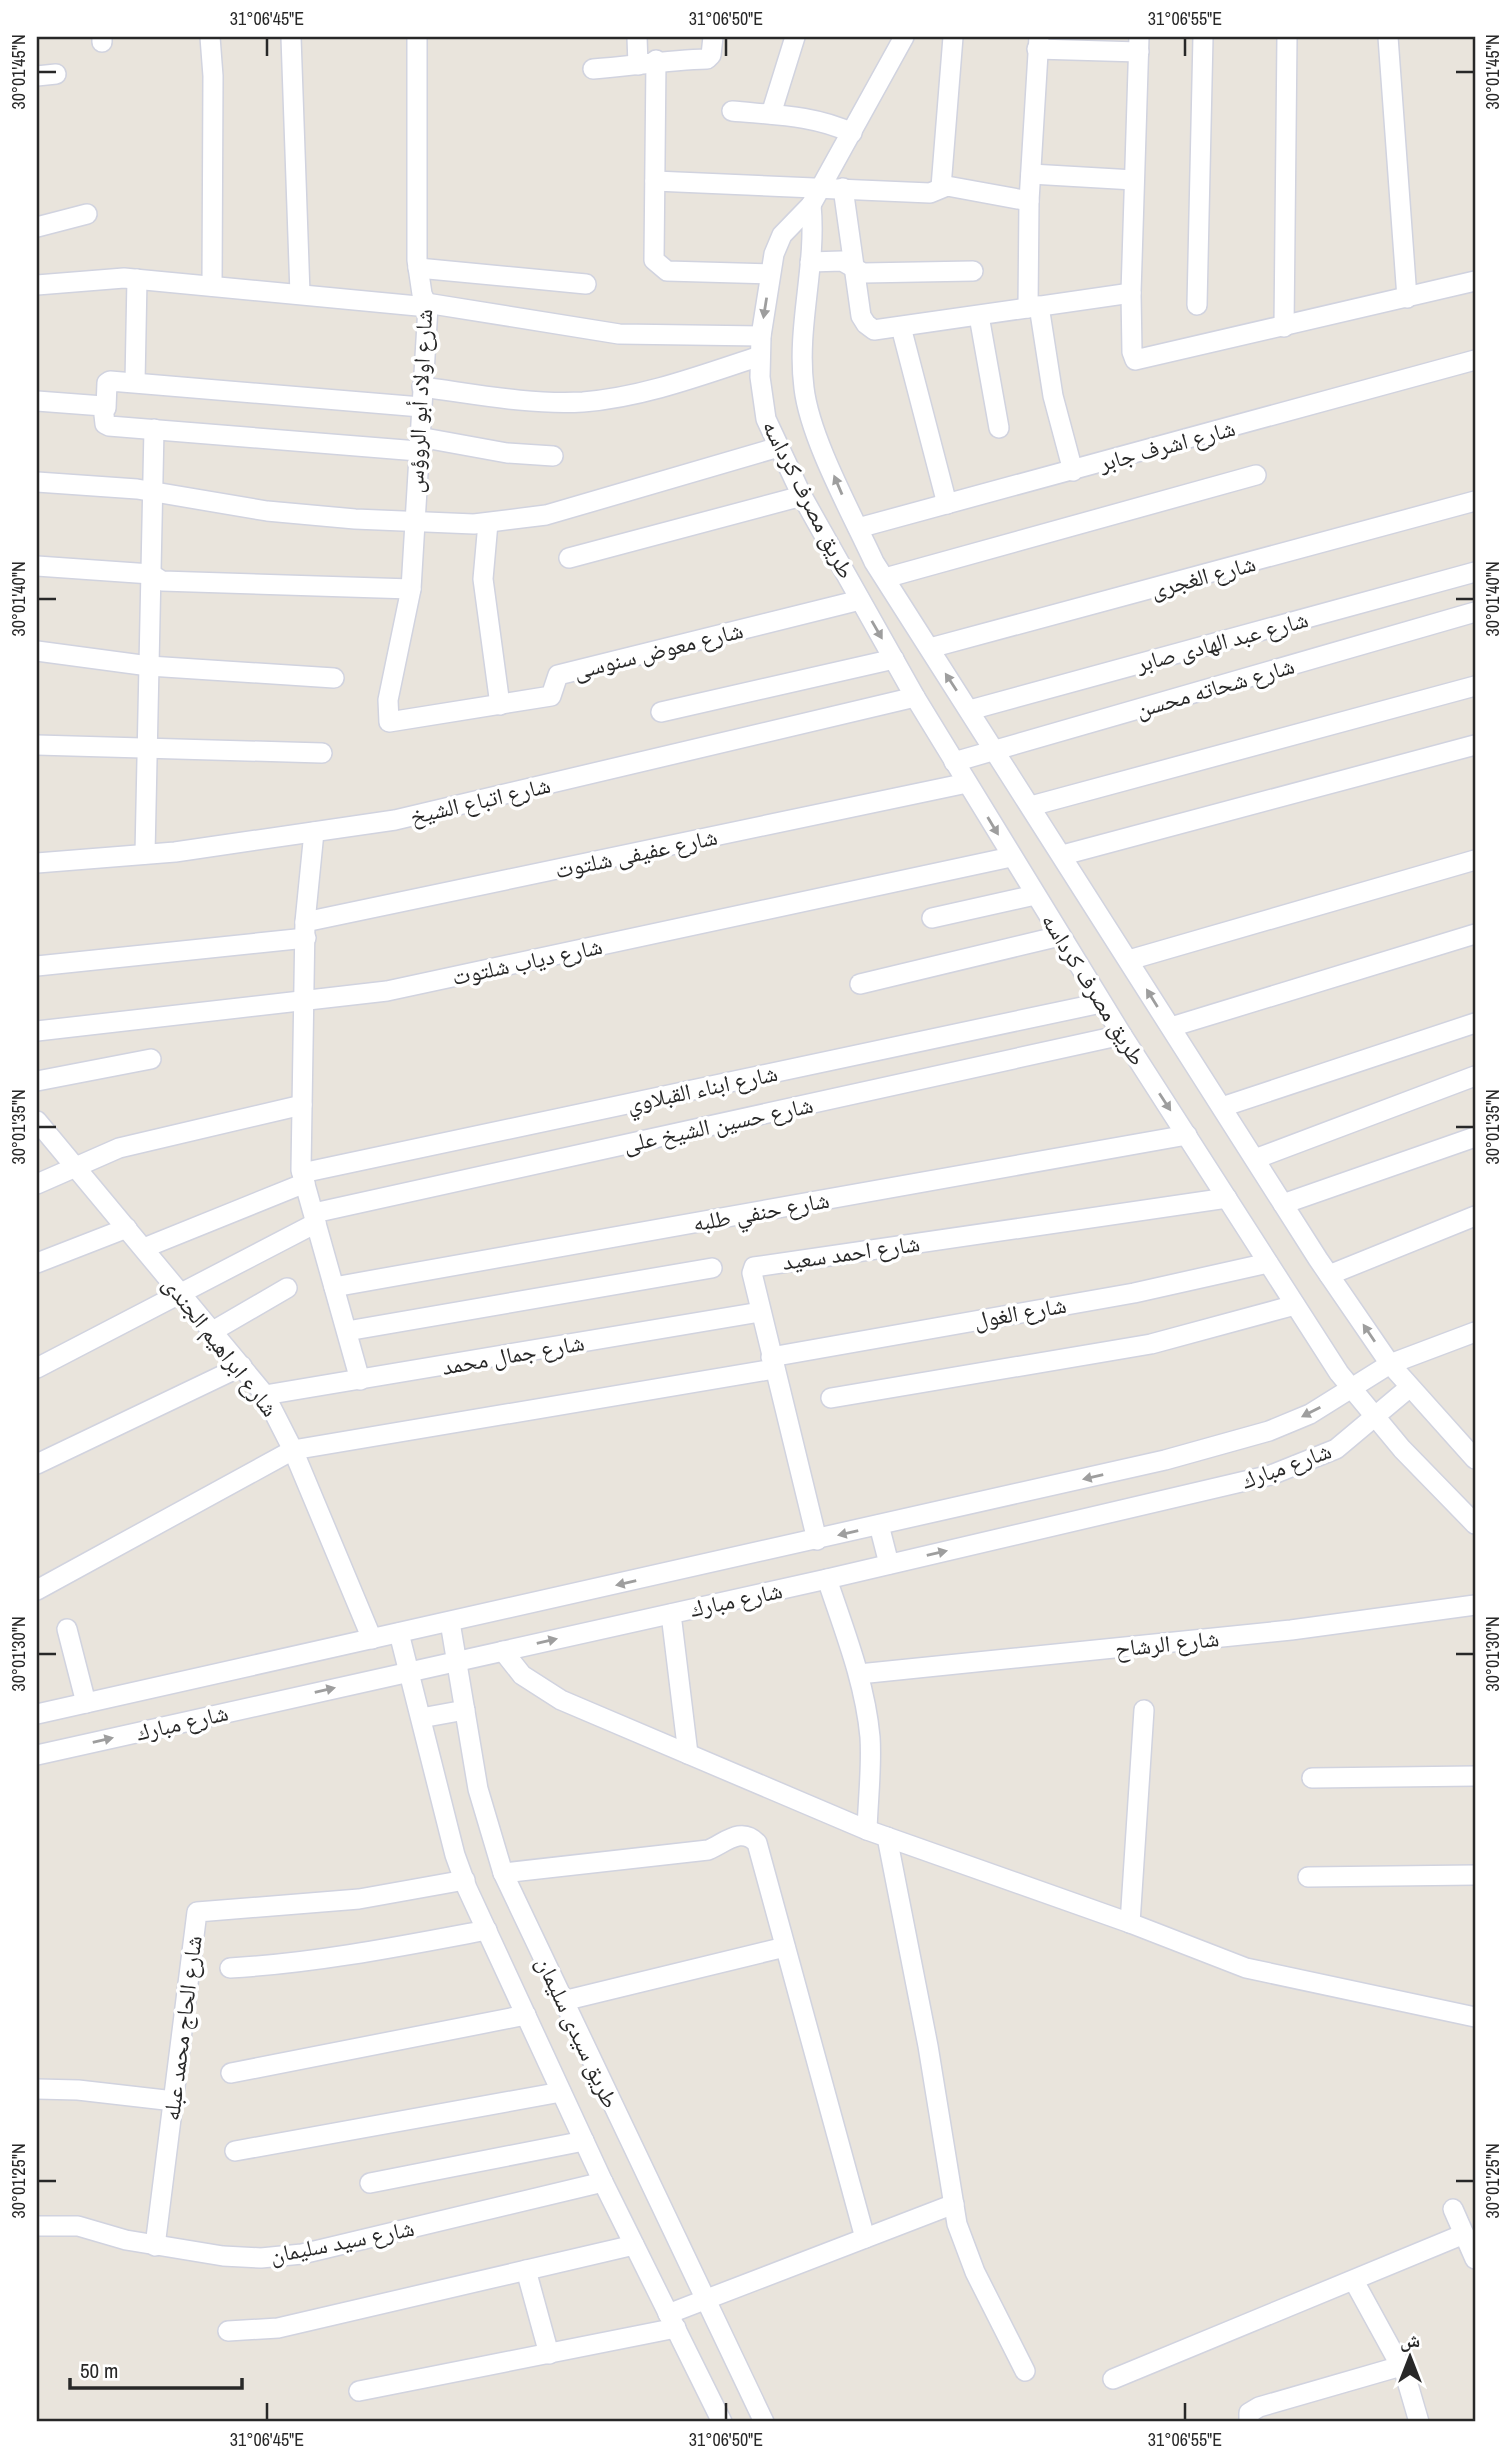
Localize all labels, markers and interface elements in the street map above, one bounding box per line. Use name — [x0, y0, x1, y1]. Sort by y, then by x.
text: 31°06'45"E — [230, 6, 304, 31]
text: 31°06'50"E — [689, 6, 763, 31]
text: 31°06'55"E — [1148, 6, 1222, 31]
text: 30°01'45"N — [6, 34, 31, 110]
text: 30°01'45"N — [1480, 34, 1505, 110]
one-way arrow — [759, 297, 770, 319]
street label: شارع اولاد أبو الروؤس — [399, 308, 439, 494]
street label: شارع اشرف جابر — [1095, 412, 1238, 478]
street label: طريق مصرف كرداسه — [756, 414, 862, 584]
one-way arrow — [832, 475, 844, 495]
street label: شارع الغجرى — [1147, 547, 1259, 605]
text: 30°01'40"N — [6, 561, 31, 637]
text: 30°01'40"N — [1480, 561, 1505, 637]
street label: شارع عبد الهادى صابر — [1132, 603, 1311, 679]
street label: شارع معوض سنوسى — [570, 614, 746, 686]
one-way arrow — [871, 620, 883, 639]
street label: شارع شحاته محسن — [1132, 650, 1298, 724]
one-way arrow — [945, 672, 958, 692]
street label: شارع اتباع الشيخ — [407, 769, 553, 831]
one-way arrow — [986, 816, 999, 835]
street label: شارع عفيفى شلتوت — [552, 821, 720, 885]
street label: طريق مصرف كرداسه — [1035, 907, 1153, 1071]
street label: شارع دياب شلتوت — [449, 930, 605, 992]
one-way arrow — [1146, 988, 1159, 1007]
street label: شارع ابناء القبلاوي — [624, 1057, 781, 1123]
text: 30°01'35"N — [6, 1089, 31, 1165]
street label: شارع حسين الشيخ على — [620, 1089, 816, 1159]
text: 30°01'35"N — [1480, 1089, 1505, 1165]
one-way arrow — [1158, 1093, 1172, 1111]
street label: شارع حنفي طلبه — [690, 1184, 832, 1242]
street label: شارع احمد سعيد — [780, 1227, 922, 1277]
street label: شارع ابراهيم الجندى — [156, 1269, 286, 1423]
street label: شارع الغول — [971, 1289, 1069, 1335]
one-way arrow — [1362, 1324, 1376, 1342]
street label: شارع جمال محمد — [439, 1326, 587, 1382]
one-way arrow — [1301, 1407, 1321, 1418]
street label: شارع مبارك — [1237, 1434, 1335, 1496]
one-way arrow — [1082, 1471, 1104, 1482]
one-way arrow — [837, 1527, 859, 1538]
one-way arrow — [926, 1547, 948, 1558]
street label: شارع مبارك — [687, 1574, 785, 1624]
one-way arrow — [615, 1577, 637, 1588]
text: 30°01'30"N — [6, 1616, 31, 1692]
text: 30°01'30"N — [1480, 1616, 1505, 1692]
street label: شارع الرشاح — [1114, 1622, 1220, 1664]
one-way arrow — [537, 1635, 559, 1646]
one-way arrow — [314, 1685, 336, 1696]
street label: شارع مبارك — [133, 1696, 231, 1748]
one-way arrow — [92, 1734, 114, 1745]
street label: شارع الحاج محمد عبله — [155, 1934, 209, 2122]
street label: طريق سيدى سليمان — [529, 1951, 627, 2113]
text: 30°01'25"N — [6, 2143, 31, 2219]
text: 30°01'25"N — [1480, 2143, 1505, 2219]
street label: شارع سيد سليمان — [267, 2212, 417, 2270]
north arrow — [1376, 2322, 1446, 2392]
text: ش — [1400, 2327, 1420, 2353]
scale bar — [70, 2347, 242, 2391]
text: 50 m — [80, 2356, 118, 2385]
text: 31°06'45"E — [230, 2427, 304, 2452]
text: 31°06'50"E — [689, 2427, 763, 2452]
text: 31°06'55"E — [1148, 2427, 1222, 2452]

